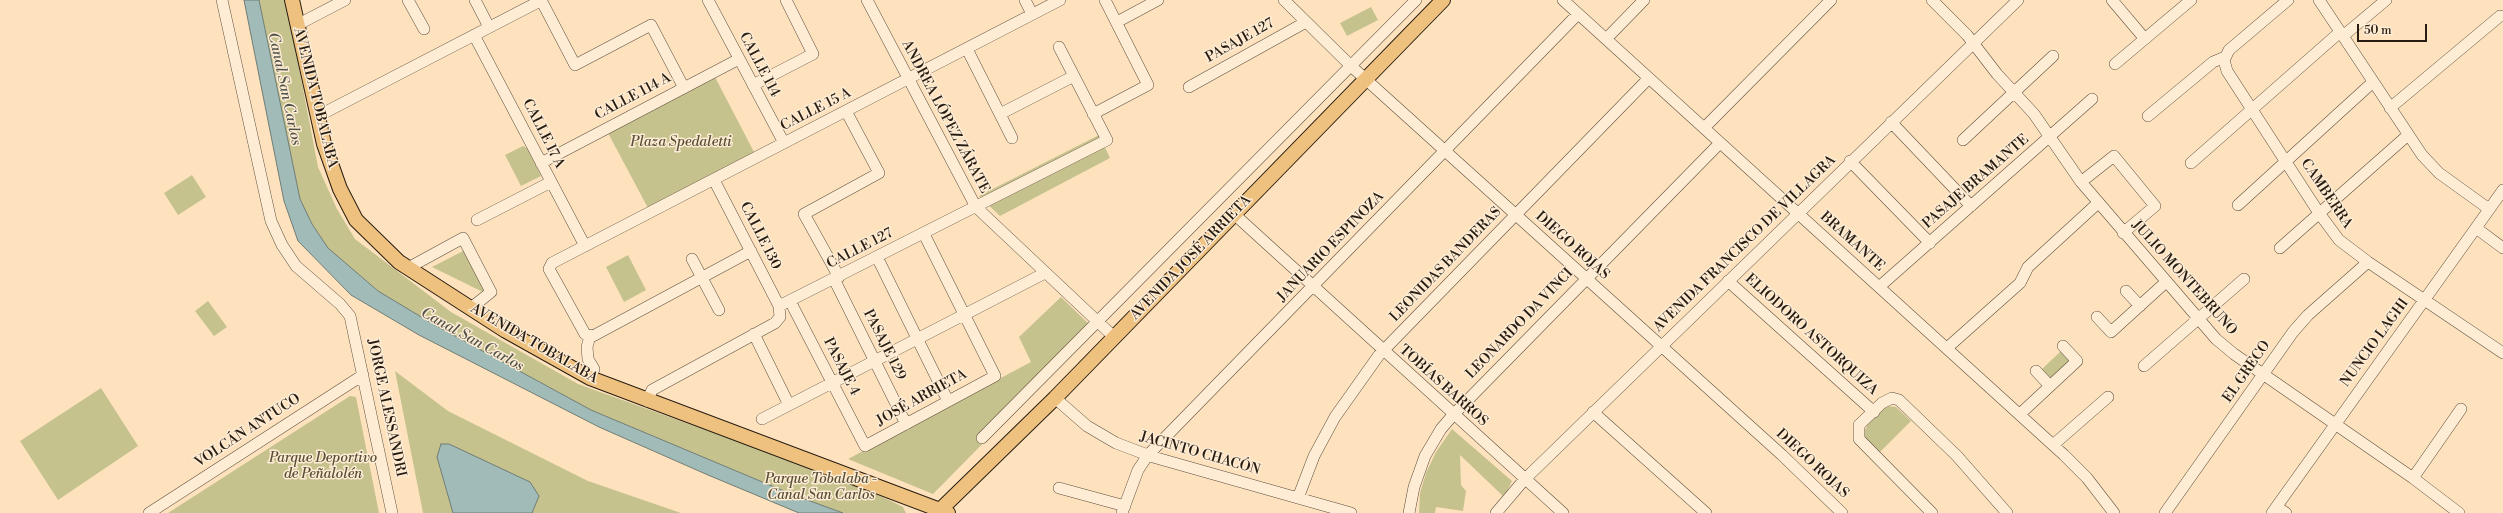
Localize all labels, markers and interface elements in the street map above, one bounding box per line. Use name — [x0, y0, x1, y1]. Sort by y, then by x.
street label: PASAJE 127 — [1203, 15, 1277, 67]
scale bar — [2359, 16, 2429, 42]
text: 50 m — [2364, 23, 2392, 38]
street label: AVENIDA TOBALABA — [289, 26, 341, 170]
street label: CALLE 114 — [735, 30, 783, 100]
water label: Canal San Carlos — [263, 31, 305, 147]
street label: ANDREA LÓPEZ ZÁRATE — [897, 38, 993, 196]
street label: CALLE 114 A — [592, 70, 674, 124]
street label: CALLE 15 A — [778, 85, 854, 135]
street label: CALLE 17 A — [518, 97, 568, 171]
street label: PASAJE BRAMANTE — [1919, 131, 2033, 233]
park label: Plaza Spedaletti — [630, 135, 732, 151]
street label: AVENIDA FRANCISCO DE VILLAGRA — [1650, 152, 1840, 336]
street label: CAMBERRA — [2297, 156, 2355, 232]
street label: JANUARIO ESPINOZA — [1274, 189, 1388, 305]
street label: AVENIDA JOSÉ ARRIETA — [1127, 192, 1255, 324]
street label: CALLE 130 — [736, 199, 784, 273]
street label: LEONIDAS BANDERAS — [1387, 204, 1505, 326]
street label: DIEGO ROJAS — [1532, 208, 1612, 284]
street label: BRAMANTE — [1816, 209, 1888, 275]
street label: JULIO MONTEBRUNO — [2128, 217, 2240, 339]
street label: CALLE 127 — [824, 225, 896, 273]
street label: LEONARDO DA VINCI — [1463, 265, 1577, 383]
street label: ELIODORO ASTORQUIZA — [1741, 271, 1881, 399]
street label: NUNCIO LAGHI — [2337, 296, 2413, 390]
street label: AVENIDA TOBALABA — [467, 301, 601, 387]
water label: Canal San Carlos — [417, 304, 527, 376]
street label: PASAJE 129 — [859, 307, 909, 383]
street label: PASAJE 4 — [819, 335, 863, 399]
street label: JORGE ALESSANDRI — [363, 338, 409, 478]
street label: EL GRECO — [2220, 338, 2274, 406]
street label: TOBÍAS BARROS — [1395, 342, 1491, 430]
street label: JOSÉ ARRIETA — [874, 366, 970, 430]
street label: VOLCÁN ANTUCO — [192, 391, 304, 471]
street label: DIEGO ROJAS — [1772, 426, 1852, 502]
street label: JACINTO CHACÓN — [1138, 429, 1262, 479]
park label: Parque Deportivo de Peñalolén — [269, 451, 377, 484]
park label: Parque Tobalaba - Canal San Carlos — [765, 472, 877, 504]

